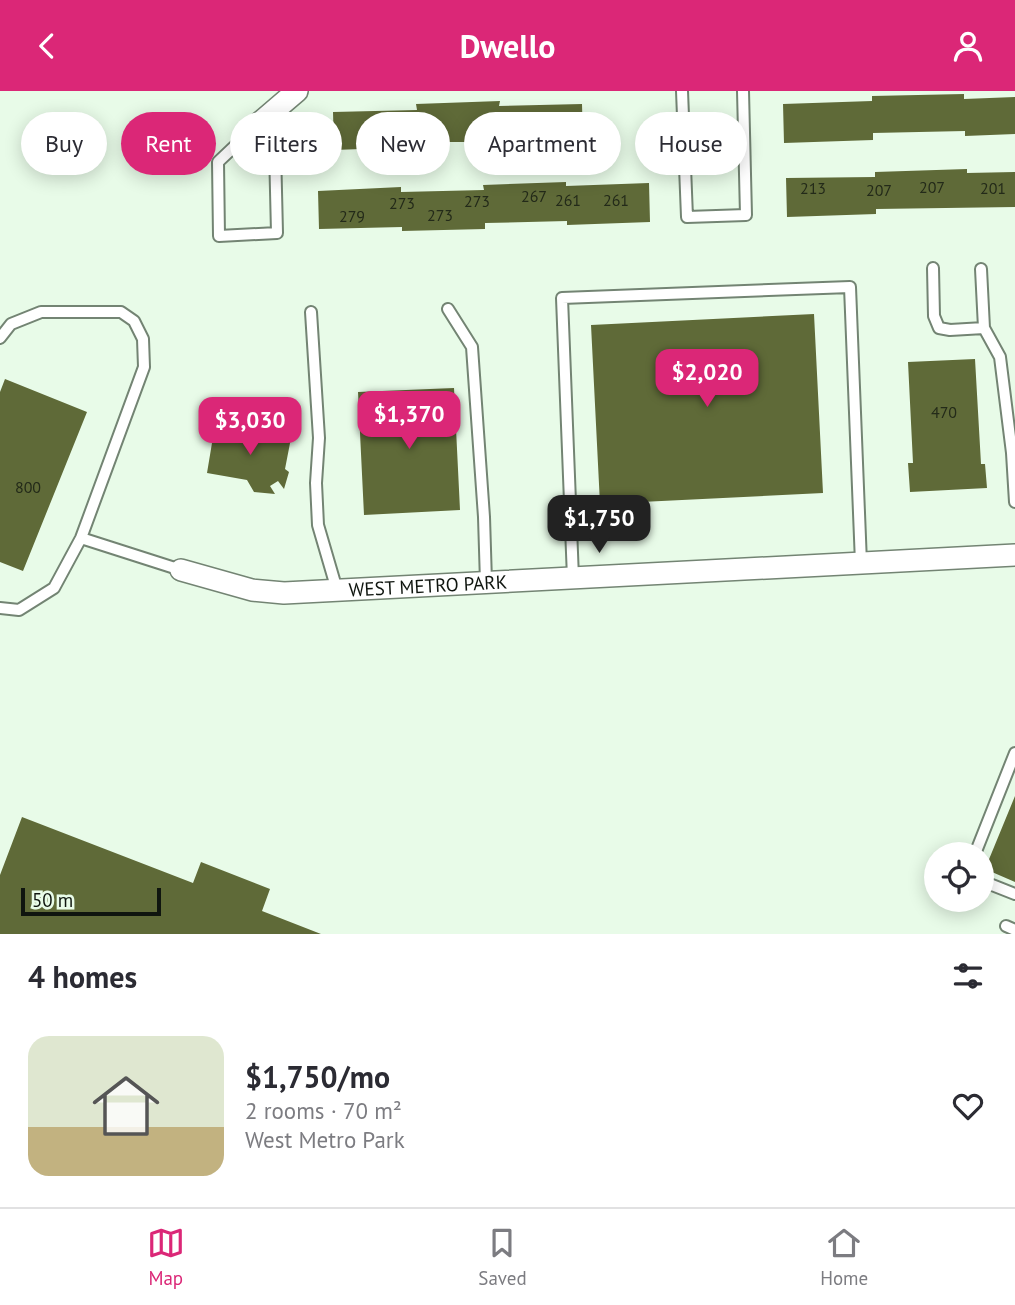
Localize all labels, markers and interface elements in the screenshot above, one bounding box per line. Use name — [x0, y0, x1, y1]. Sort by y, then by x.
text: Dwello — [460, 25, 555, 67]
icon: back — [28, 27, 66, 65]
icon: person — [949, 27, 987, 65]
chip: Buy — [21, 112, 107, 175]
chip: Rent — [121, 112, 216, 175]
chip: Filters — [230, 112, 342, 175]
chip: New — [356, 112, 450, 175]
chip: Apartment — [464, 112, 621, 175]
chip: House — [635, 112, 747, 175]
house number: 207 — [919, 177, 945, 197]
house number: 213 — [800, 178, 826, 198]
house number: 201 — [980, 178, 1006, 198]
house number: 207 — [866, 180, 892, 200]
house number: 267 — [521, 186, 547, 206]
house number: 261 — [555, 190, 581, 210]
house number: 261 — [603, 190, 629, 210]
house number: 273 — [464, 191, 490, 211]
house number: 273 — [389, 193, 415, 213]
house number: 273 — [427, 205, 453, 225]
house number: 279 — [339, 206, 365, 226]
pin: $2,020 — [650, 349, 764, 409]
text: $2,020 — [671, 357, 743, 386]
pin: $1,370 — [352, 391, 466, 451]
pin: $3,030 — [193, 397, 307, 457]
text: $1,370 — [373, 399, 445, 428]
house number: 470 — [931, 402, 957, 422]
text: $3,030 — [214, 405, 286, 434]
house number: 800 — [15, 477, 41, 497]
pin: $1,750 — [542, 496, 656, 555]
text: $1,750 — [563, 503, 635, 532]
street label: WEST METRO PARK — [348, 569, 508, 602]
map controls — [924, 842, 994, 912]
button: locate — [924, 842, 994, 912]
scale bar — [21, 885, 161, 917]
text: 50 m — [32, 888, 73, 912]
text: 4 homes — [28, 957, 137, 996]
icon: filters — [949, 957, 987, 995]
text: $1,750/mo — [245, 1057, 390, 1096]
icon: home — [84, 1064, 168, 1148]
icon: heart — [949, 1087, 987, 1125]
text: 2 rooms · 70 m² — [245, 1096, 402, 1125]
text: West Metro Park — [245, 1125, 405, 1154]
tab: Map — [147, 1224, 185, 1290]
tab: Saved — [478, 1224, 527, 1290]
tab: Home — [820, 1224, 868, 1290]

